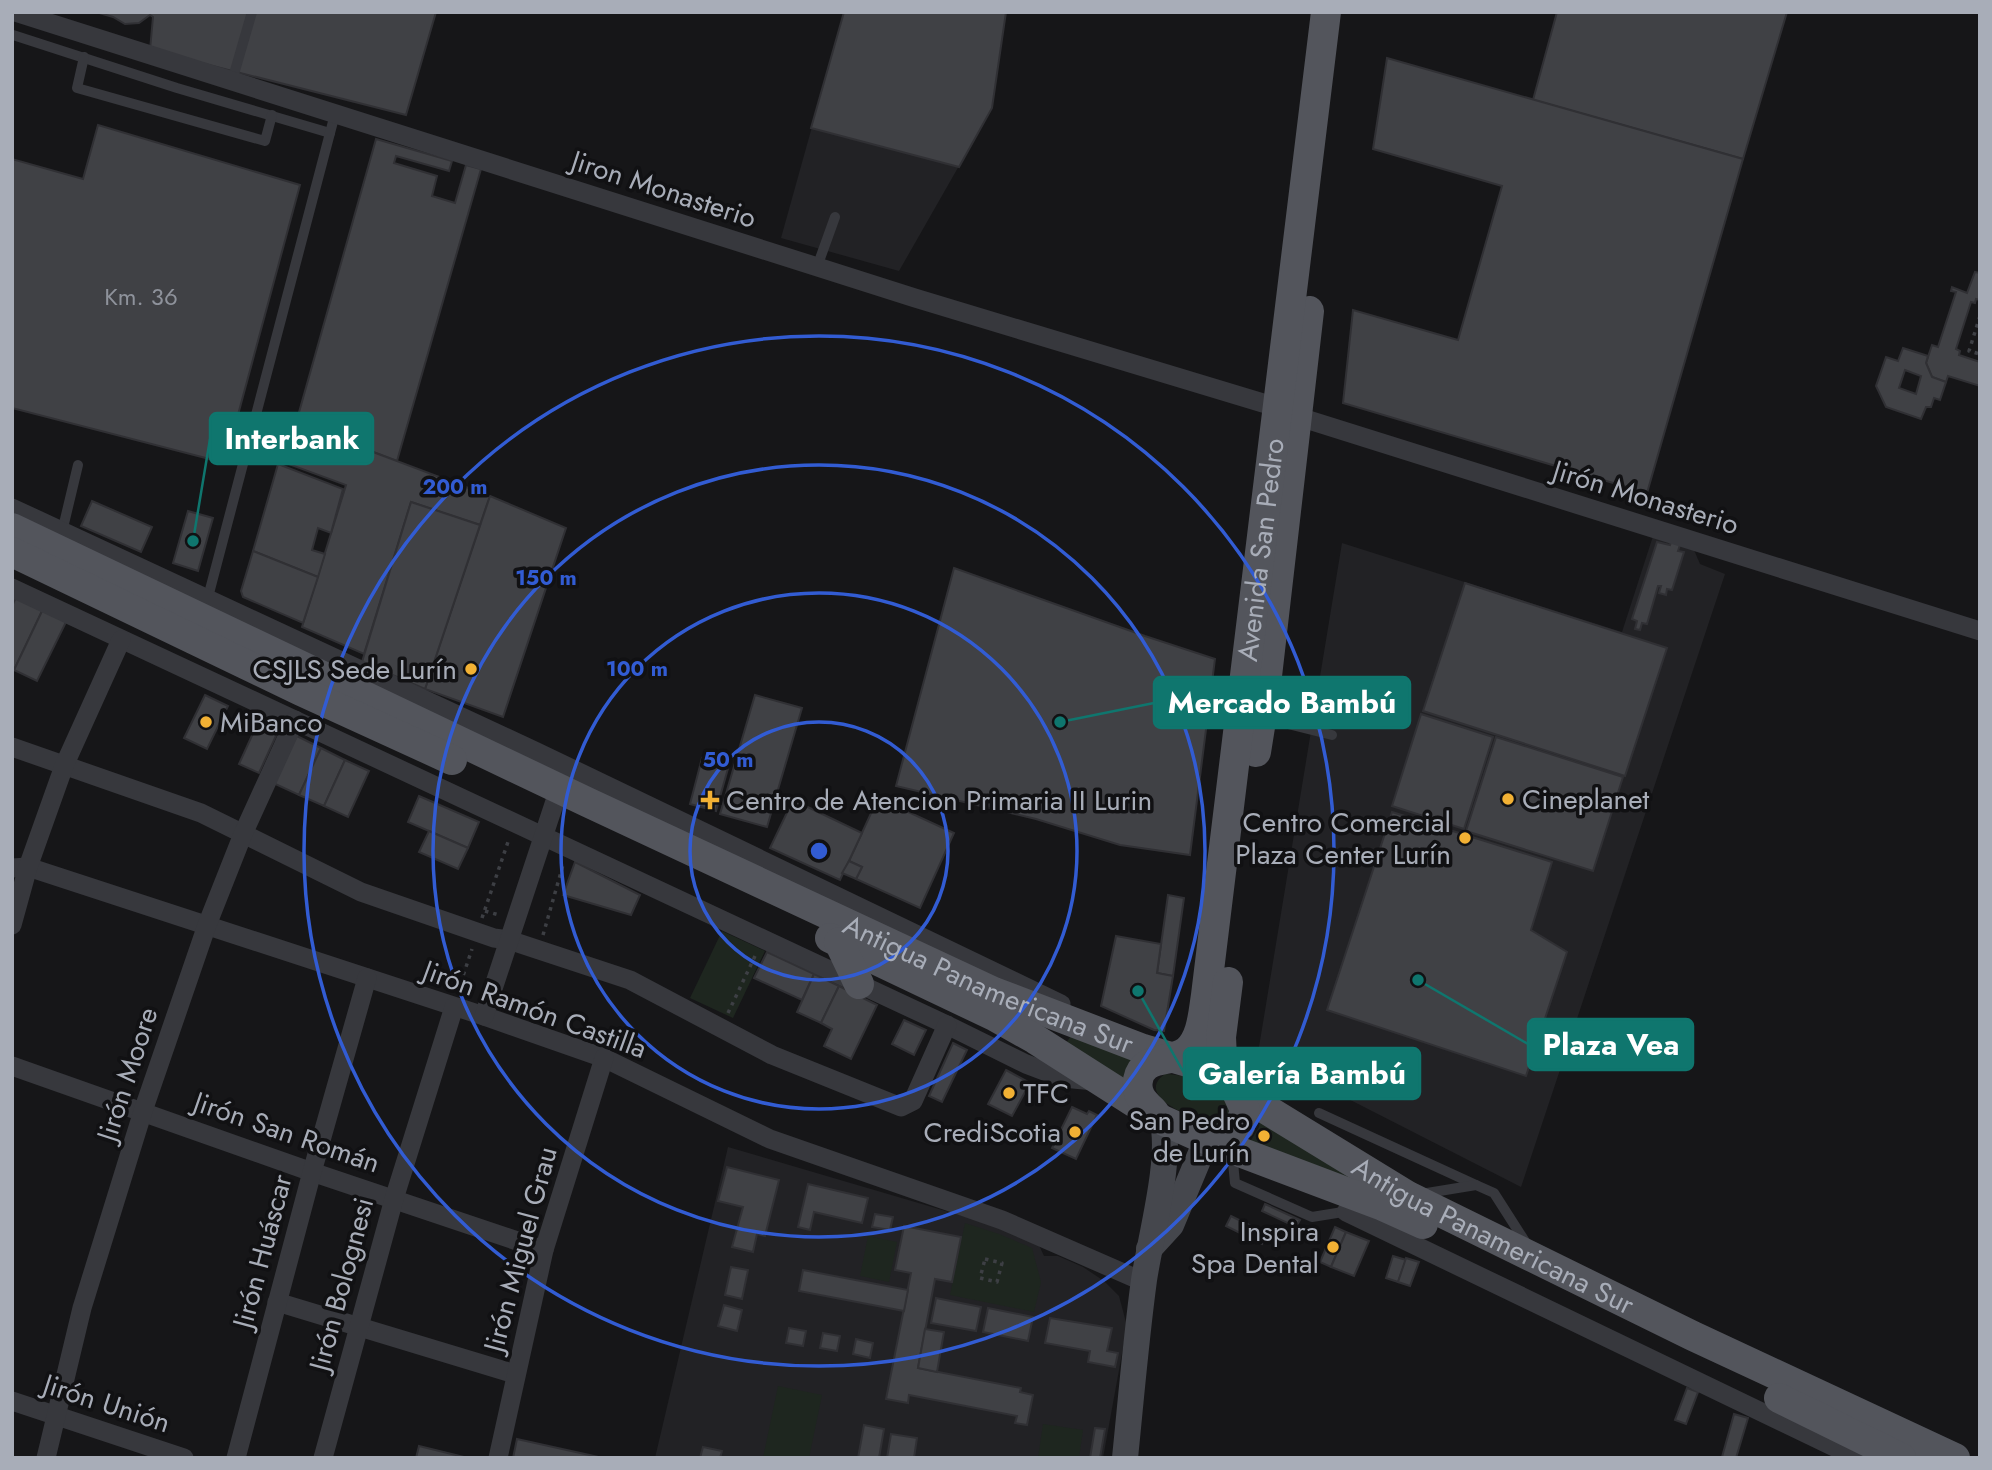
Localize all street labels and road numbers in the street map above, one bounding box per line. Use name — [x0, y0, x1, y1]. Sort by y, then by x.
street label: Jiron Monasterio — [562, 139, 762, 239]
street label: Avenida San Pedro — [1227, 436, 1295, 664]
street label: Jirón Monasterio — [1544, 449, 1744, 545]
street label: Antigua Panamericana Sur — [836, 904, 1140, 1065]
street label: Jirón Ramón Castilla — [414, 949, 652, 1069]
street label: Jirón Moore — [85, 1002, 168, 1150]
street label: Jirón San Román — [184, 1080, 385, 1184]
street label: Jirón Miguel Grau — [472, 1142, 568, 1360]
street label: Antigua Panamericana Sur — [1344, 1146, 1642, 1325]
street label: Jirón Huáscar — [221, 1169, 303, 1336]
street label: Jirón Bolognesi — [298, 1193, 384, 1379]
street label: Jirón Unión — [34, 1362, 176, 1443]

